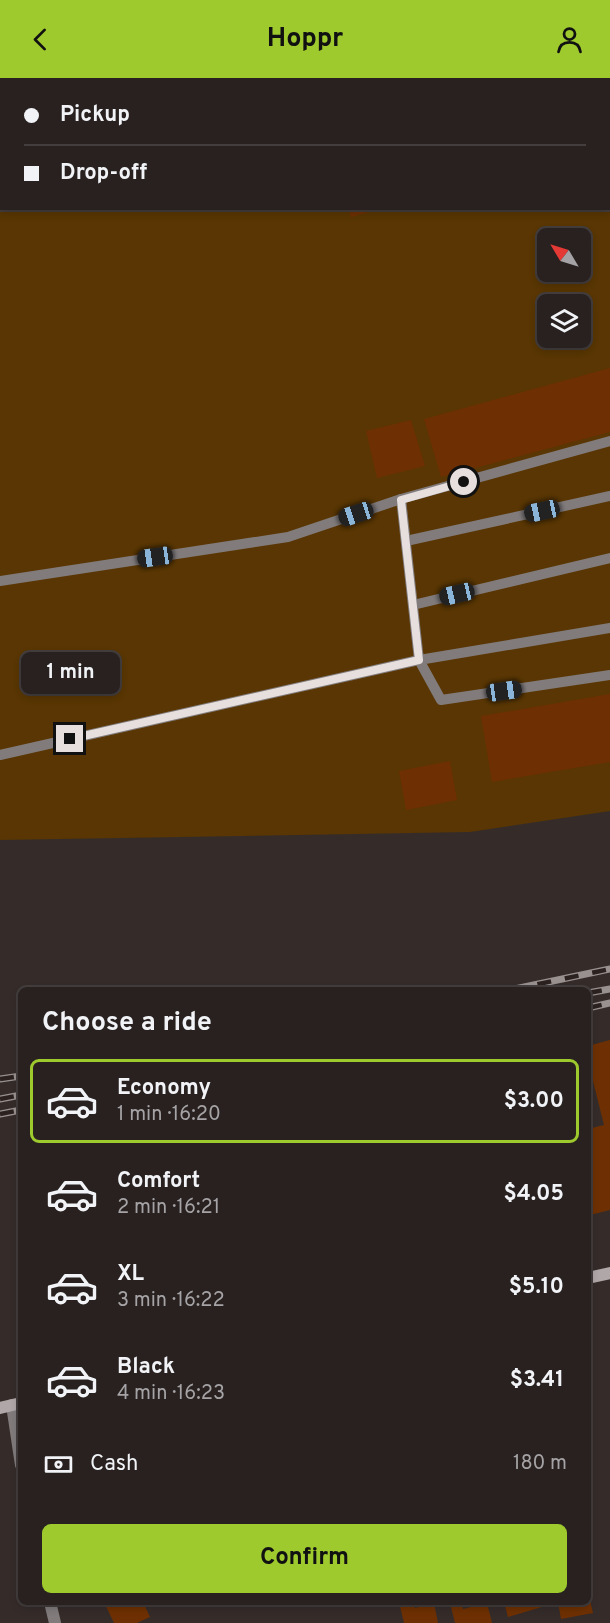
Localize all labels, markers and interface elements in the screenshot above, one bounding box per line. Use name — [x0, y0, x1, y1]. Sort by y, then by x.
text: Hoppr — [267, 22, 343, 56]
icon: back — [24, 23, 57, 56]
icon: person — [553, 23, 586, 56]
text: Pickup — [60, 102, 130, 129]
text: Drop-off — [60, 160, 147, 187]
north arrow — [537, 228, 591, 282]
map controls — [537, 228, 591, 348]
button: layers — [537, 294, 591, 348]
route start — [450, 468, 477, 495]
car — [523, 498, 561, 524]
car — [336, 500, 376, 528]
car — [136, 546, 174, 568]
car — [437, 581, 477, 607]
callout: 1 min — [20, 652, 119, 694]
text: 1 min — [46, 660, 95, 686]
car — [485, 680, 523, 702]
route end — [56, 725, 83, 752]
text: Choose a ride — [42, 1006, 212, 1040]
icon: car — [45, 1074, 99, 1128]
text: Economy — [117, 1075, 211, 1102]
text: $3.00 — [504, 1088, 564, 1115]
text: 1 min · 16:20 — [117, 1102, 221, 1128]
icon: car — [45, 1167, 99, 1221]
text: Comfort — [117, 1168, 200, 1195]
text: $4.05 — [503, 1181, 564, 1208]
text: 2 min · 16:21 — [117, 1195, 220, 1221]
icon: car — [45, 1260, 99, 1314]
text: XL — [117, 1261, 144, 1288]
text: $5.10 — [509, 1274, 564, 1301]
text: 3 min · 16:22 — [117, 1288, 225, 1314]
icon: car — [45, 1353, 99, 1407]
text: Black — [117, 1354, 175, 1381]
text: $3.41 — [510, 1367, 564, 1394]
text: 4 min · 16:23 — [117, 1381, 225, 1407]
icon: cash — [42, 1448, 75, 1481]
text: Cash — [90, 1451, 139, 1478]
text: 180 m — [513, 1451, 567, 1477]
button: Confirm — [42, 1524, 567, 1593]

